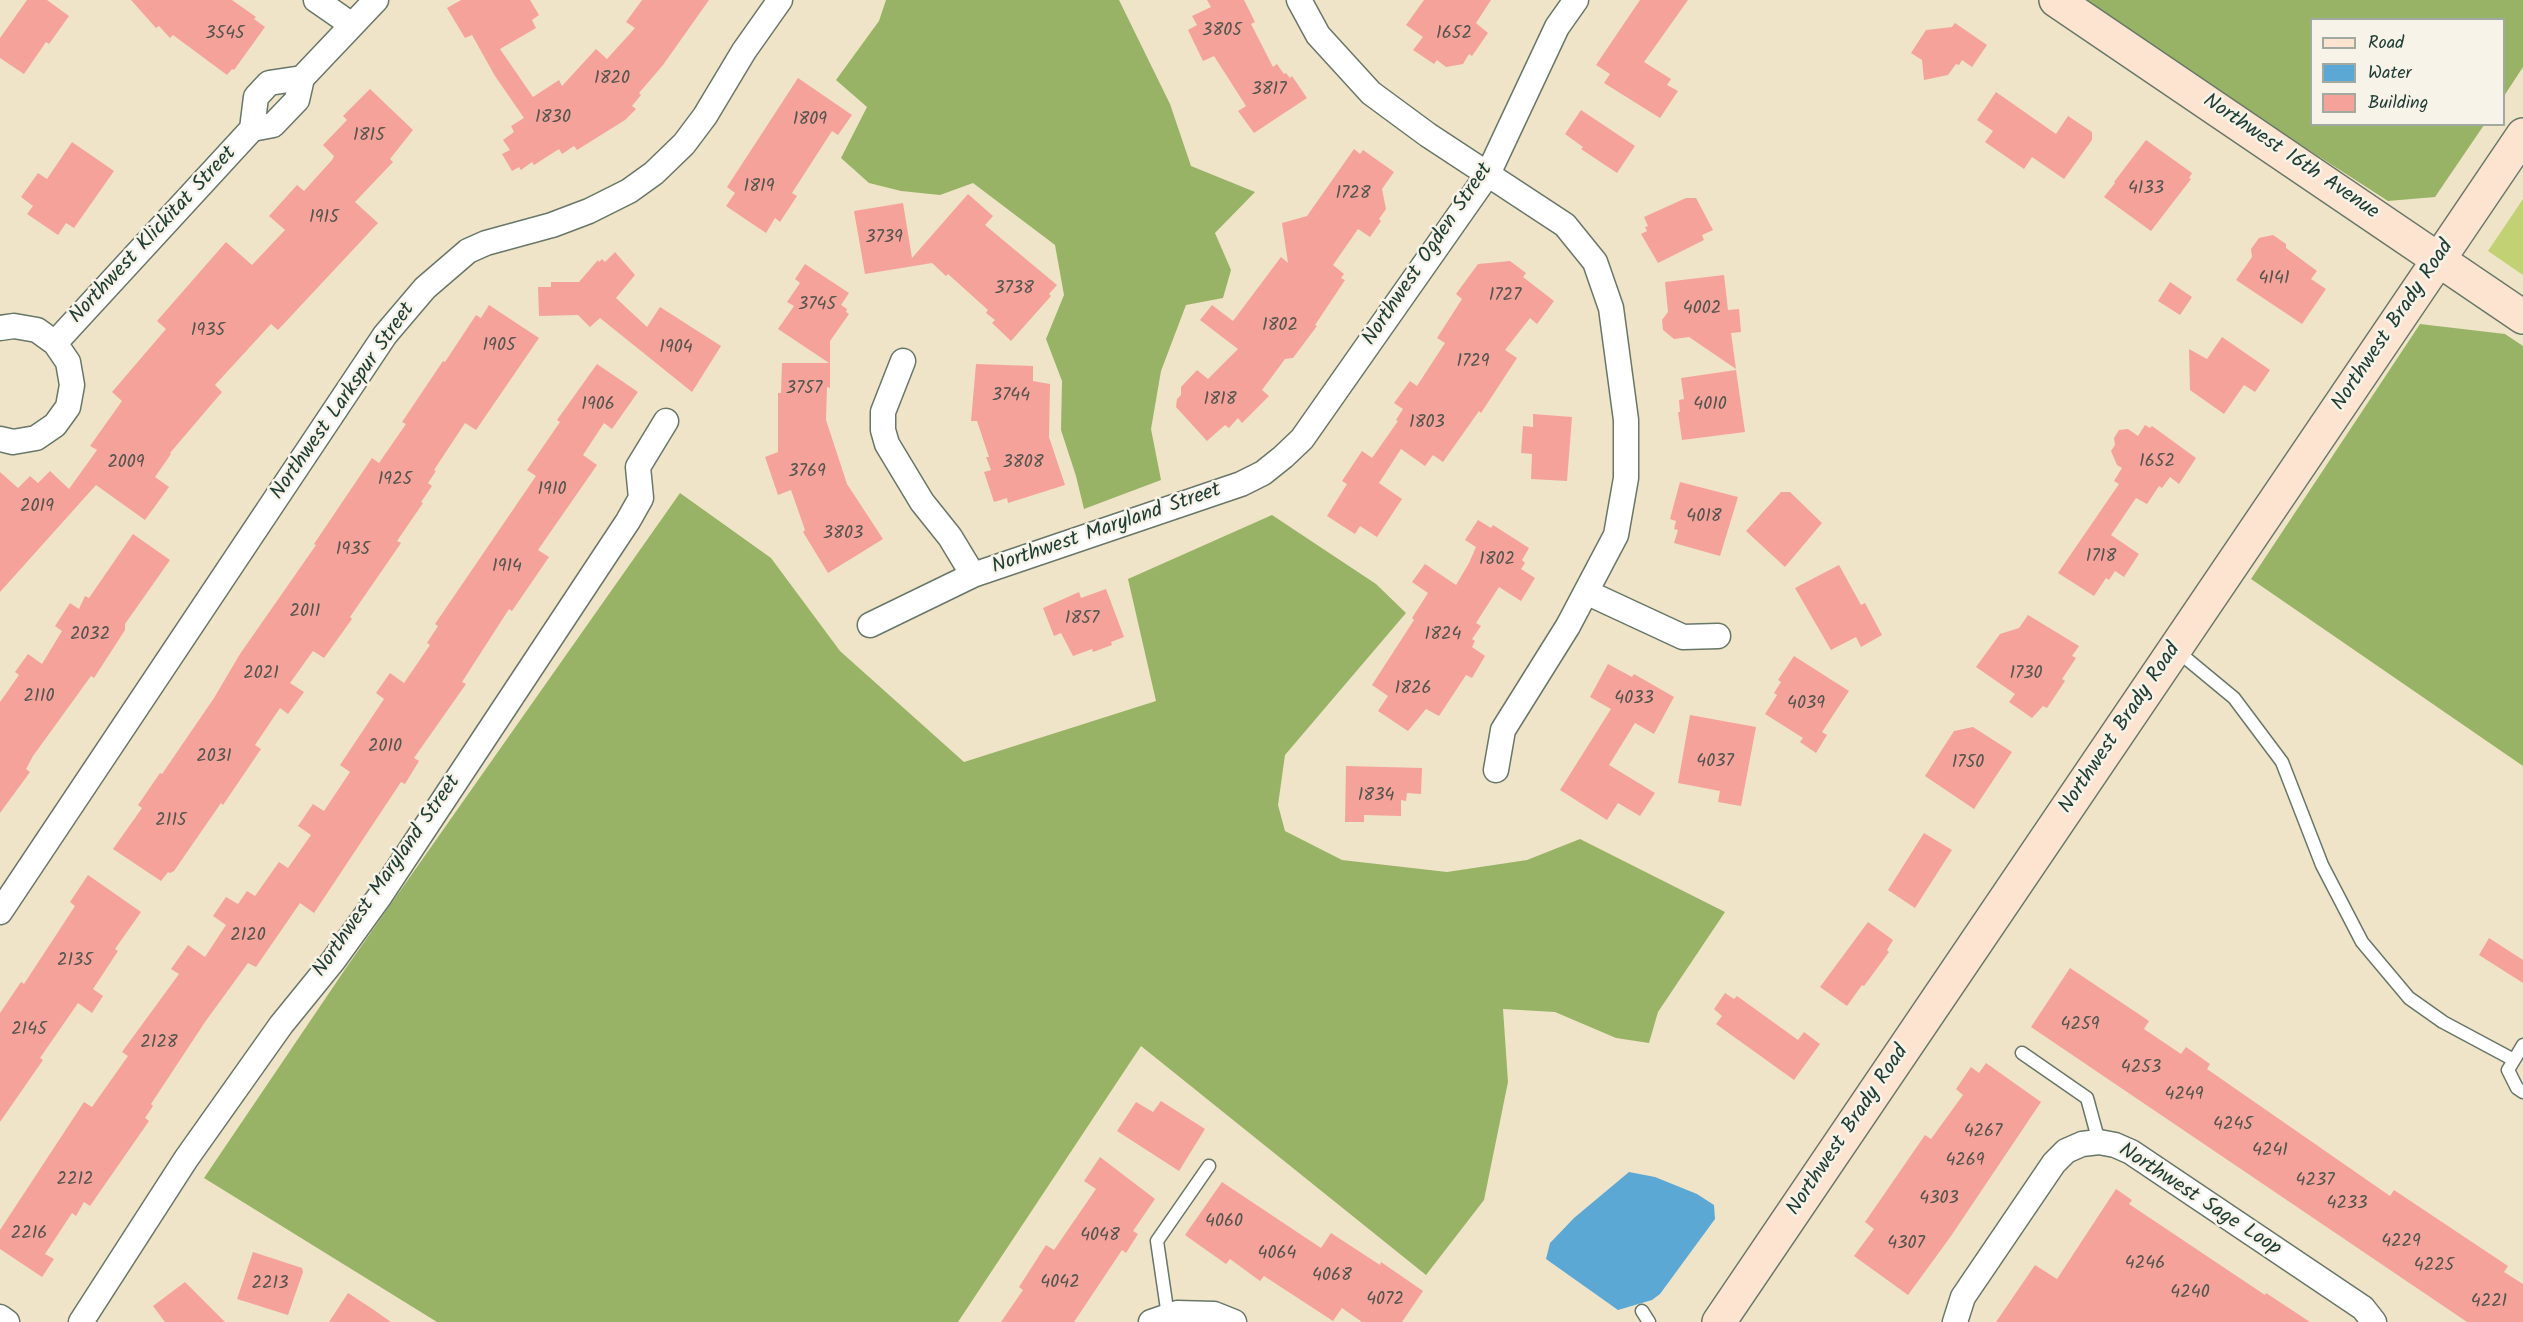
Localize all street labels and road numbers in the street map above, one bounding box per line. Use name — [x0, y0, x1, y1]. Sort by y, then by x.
street label: Northwest 16th Avenue — [2197, 90, 2383, 226]
street label: Northwest Klickitat Street — [65, 142, 243, 330]
street label: Northwest Ogden Street — [1359, 159, 1499, 351]
street label: Northwest Brady Road — [2328, 236, 2460, 416]
street label: Northwest Larkspur Street — [266, 299, 422, 505]
street label: Northwest Maryland Street — [989, 479, 1225, 581]
street label: Northwest Brady Road — [2055, 639, 2187, 819]
street label: Northwest Maryland Street — [309, 771, 467, 983]
street label: Northwest Brady Road — [1783, 1041, 1915, 1221]
street label: Northwest Sage Loop — [2113, 1139, 2285, 1263]

